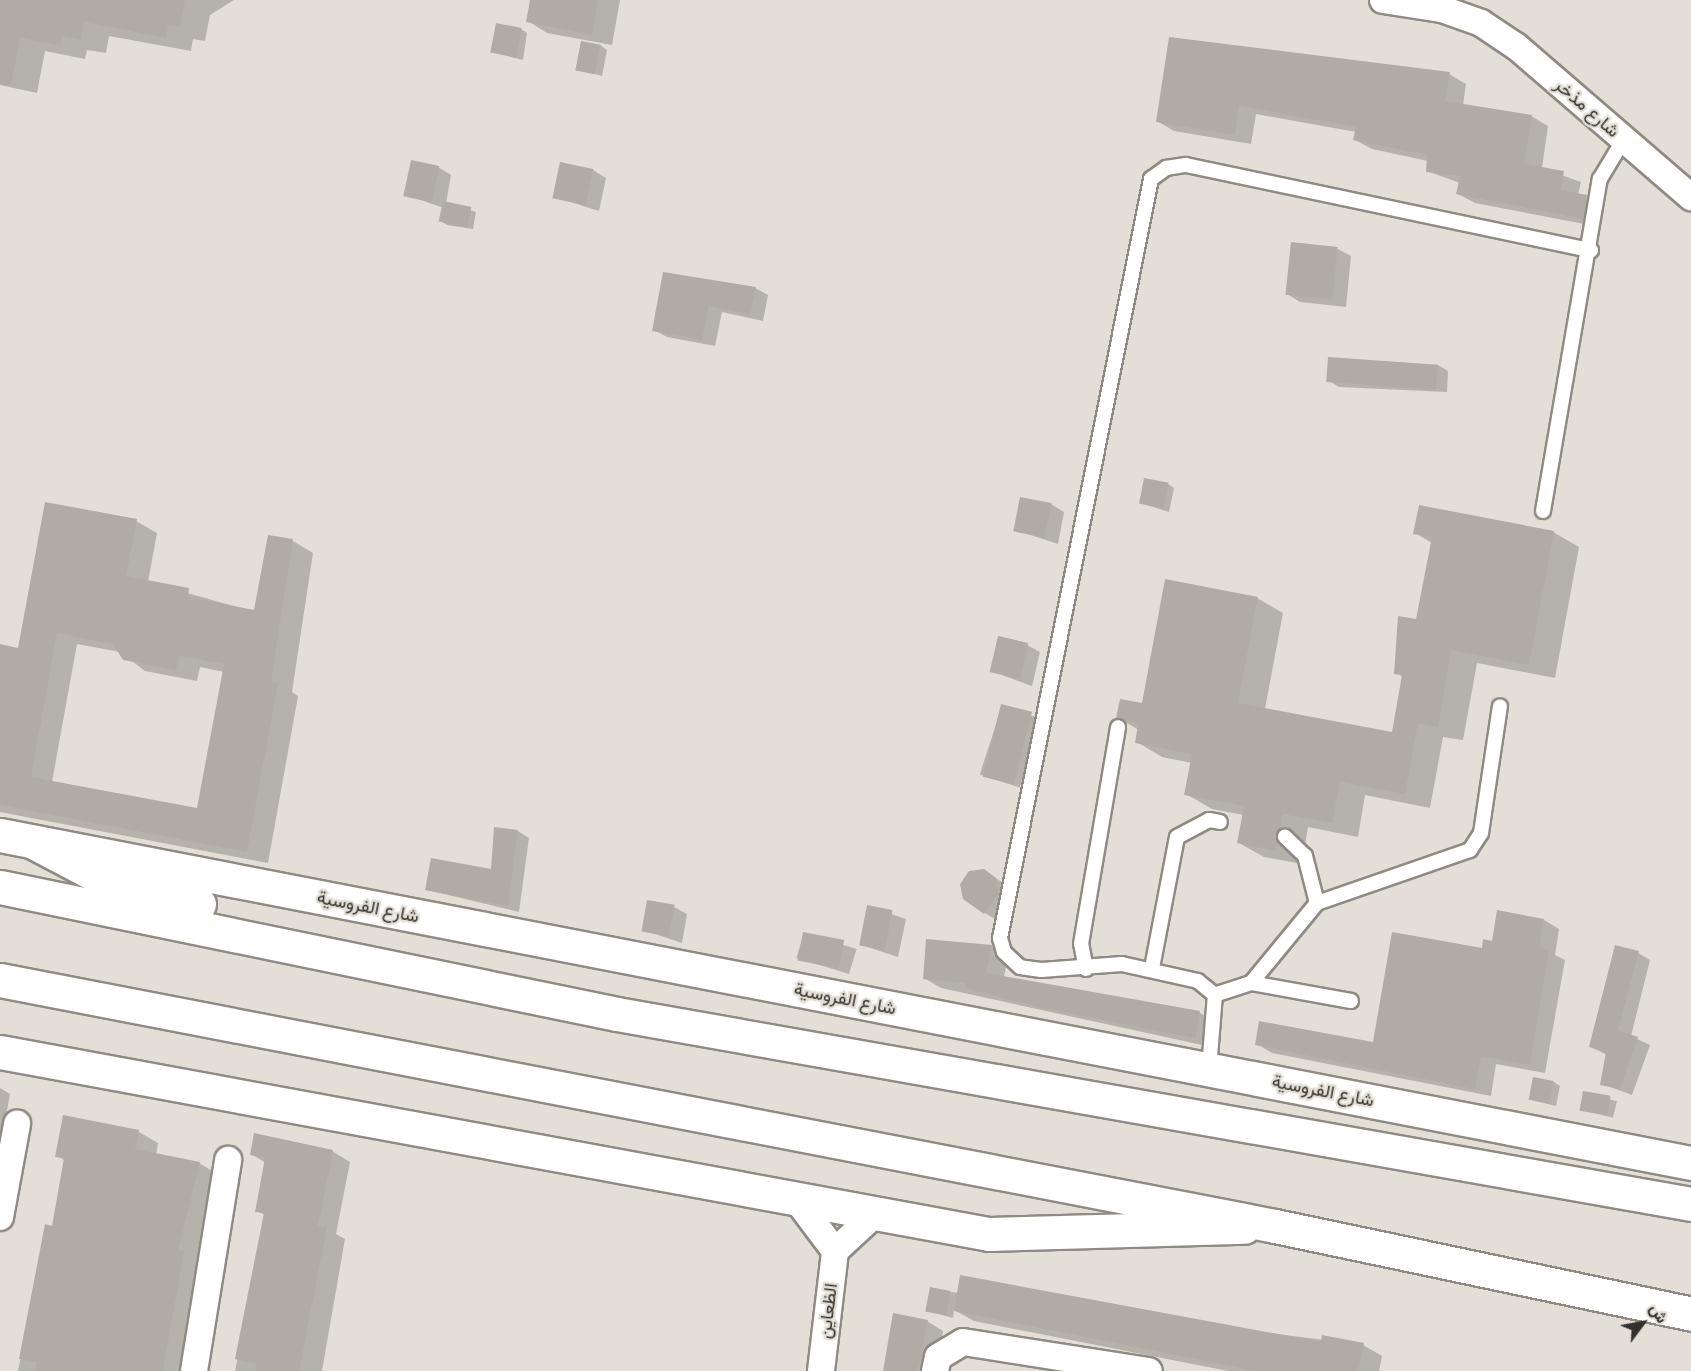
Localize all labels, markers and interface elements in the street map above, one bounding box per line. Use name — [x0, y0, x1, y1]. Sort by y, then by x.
street label: شارع مذخر — [1550, 74, 1624, 142]
street label: شارع الفروسية — [315, 887, 421, 927]
street label: شارع الفروسية — [792, 979, 898, 1019]
street label: شارع الفروسية — [1270, 1071, 1376, 1111]
street label: الظعاين — [814, 1282, 842, 1340]
north arrow — [1613, 1293, 1673, 1353]
text: ش — [1646, 1300, 1672, 1326]

